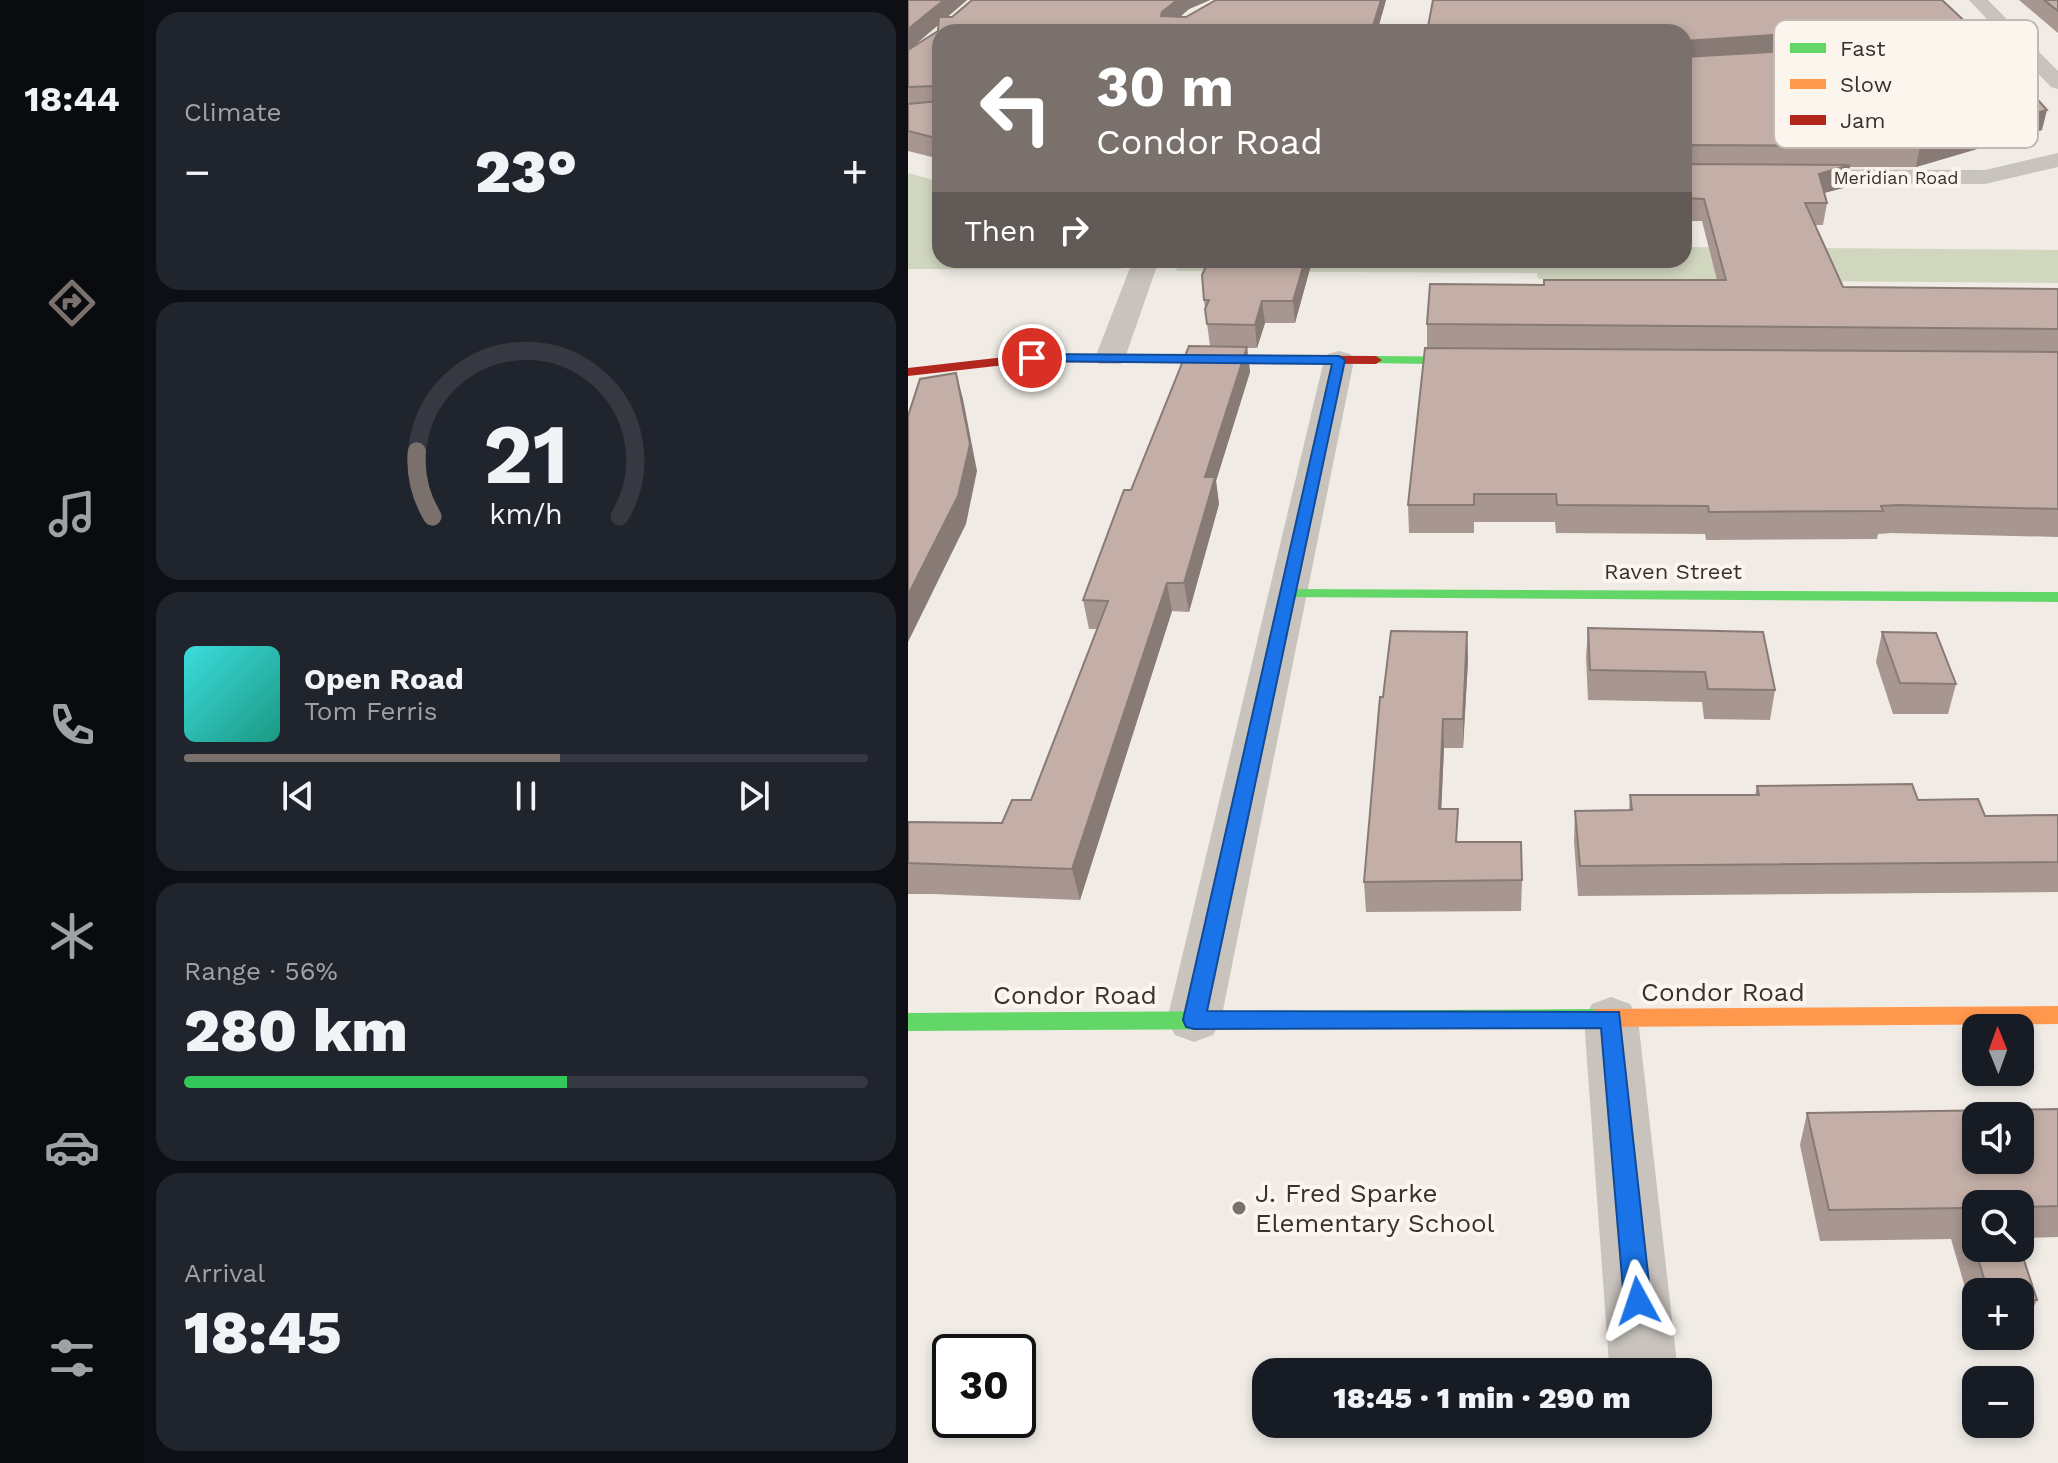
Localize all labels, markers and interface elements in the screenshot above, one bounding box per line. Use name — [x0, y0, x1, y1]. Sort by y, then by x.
legend — [1774, 20, 2038, 148]
text: Fast — [1840, 36, 1886, 61]
text: 30 m — [1096, 54, 1234, 120]
icon: left — [964, 56, 1068, 160]
text: Slow — [1840, 72, 1892, 97]
text: 18:44 — [24, 78, 120, 120]
text: Climate — [184, 97, 282, 127]
text: Jam — [1840, 108, 1885, 133]
text: Condor Road — [1096, 121, 1323, 163]
text: 23° — [475, 136, 577, 207]
text: − — [184, 146, 211, 198]
text: + — [841, 146, 868, 198]
street label: Meridian Road — [1833, 167, 1959, 188]
icon: right — [1052, 208, 1096, 252]
text: Then — [964, 213, 1036, 248]
icon: directions — [44, 275, 100, 331]
pin — [998, 324, 1066, 392]
icon: arrive — [1010, 336, 1054, 380]
text: 21 — [483, 406, 569, 503]
icon: music — [44, 486, 100, 542]
text: km/h — [489, 497, 563, 531]
street label: Raven Street — [1604, 559, 1742, 584]
text: Open Road — [304, 661, 464, 696]
text: Tom Ferris — [304, 696, 437, 726]
icon: phone — [44, 697, 100, 753]
icon: previous — [276, 774, 320, 818]
icon: pause — [504, 774, 548, 818]
icon: next — [732, 774, 776, 818]
icon: climate — [44, 908, 100, 964]
text: Range · 56% — [184, 956, 338, 986]
street label: Condor Road — [1641, 977, 1805, 1007]
street label: Condor Road — [993, 980, 1157, 1010]
text: 280 km — [184, 995, 408, 1066]
north arrow — [1962, 1014, 2034, 1086]
map controls — [1962, 1014, 2034, 1438]
button: sound — [1962, 1102, 2034, 1174]
icon: car — [44, 1119, 100, 1175]
place label: J. Fred Sparke Elementary School — [1255, 1178, 1495, 1238]
button: search — [1962, 1190, 2034, 1262]
marker: J. Fred Sparke Elementary School — [1230, 1199, 1248, 1217]
text: Arrival — [184, 1258, 265, 1288]
position arrow — [1596, 1259, 1680, 1343]
button: + — [1962, 1278, 2034, 1350]
text: 18:45 — [184, 1297, 341, 1368]
icon: filters — [44, 1330, 100, 1386]
speed limit sign: 30 — [932, 1334, 1036, 1438]
button: − — [1962, 1366, 2034, 1438]
text: 18:45 · 1 min · 290 m — [1333, 1380, 1631, 1415]

